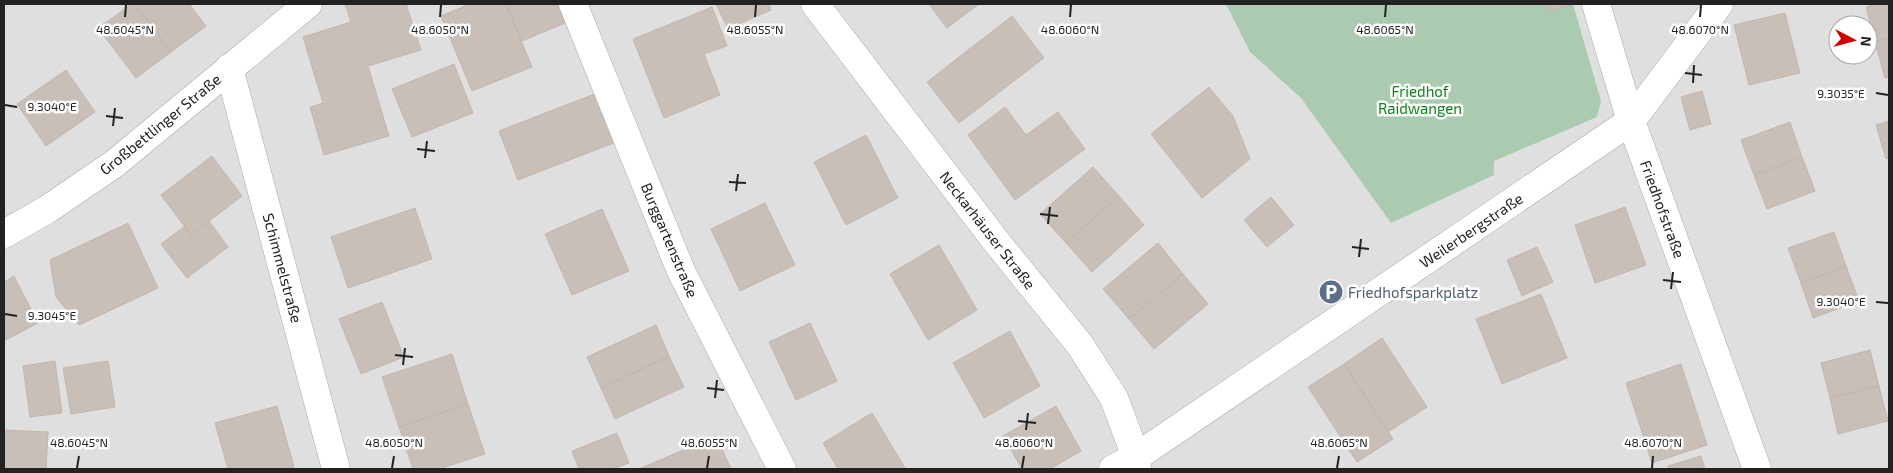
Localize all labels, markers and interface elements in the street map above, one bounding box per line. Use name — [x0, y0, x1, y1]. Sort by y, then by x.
north arrow — [1828, 15, 1878, 65]
text: 48.6045°N — [96, 22, 154, 36]
text: 48.6050°N — [411, 22, 469, 36]
text: 48.6055°N — [726, 22, 784, 36]
text: 48.6060°N — [1041, 22, 1099, 36]
text: 48.6065°N — [1356, 22, 1414, 36]
text: 48.6070°N — [1671, 22, 1729, 36]
text: N — [1857, 35, 1875, 47]
street label: Großbettlinger Straße — [96, 70, 224, 178]
park label: Friedhof Raidwangen — [1378, 82, 1462, 117]
text: 9.3035°E — [1817, 86, 1865, 100]
text: 9.3040°E — [27, 99, 77, 113]
street label: Friedhofstraße — [1637, 158, 1689, 260]
street label: Neckarhäuser Straße — [936, 168, 1040, 292]
street label: Burggartenstraße — [638, 180, 702, 300]
street label: Weilerbergstraße — [1416, 189, 1526, 271]
street label: Schimmelstraße — [260, 211, 306, 325]
parking icon: Friedhofsparkplatz — [1318, 279, 1344, 305]
place label: Friedhofsparkplatz — [1348, 283, 1478, 301]
text: 9.3040°E — [1816, 294, 1866, 308]
text: 9.3045°E — [28, 308, 76, 322]
text: 48.6045°N — [50, 435, 108, 449]
text: 48.6050°N — [365, 435, 423, 449]
text: 48.6055°N — [680, 435, 738, 449]
text: 48.6060°N — [995, 435, 1053, 449]
text: 48.6065°N — [1310, 435, 1368, 449]
text: 48.6070°N — [1624, 435, 1682, 449]

